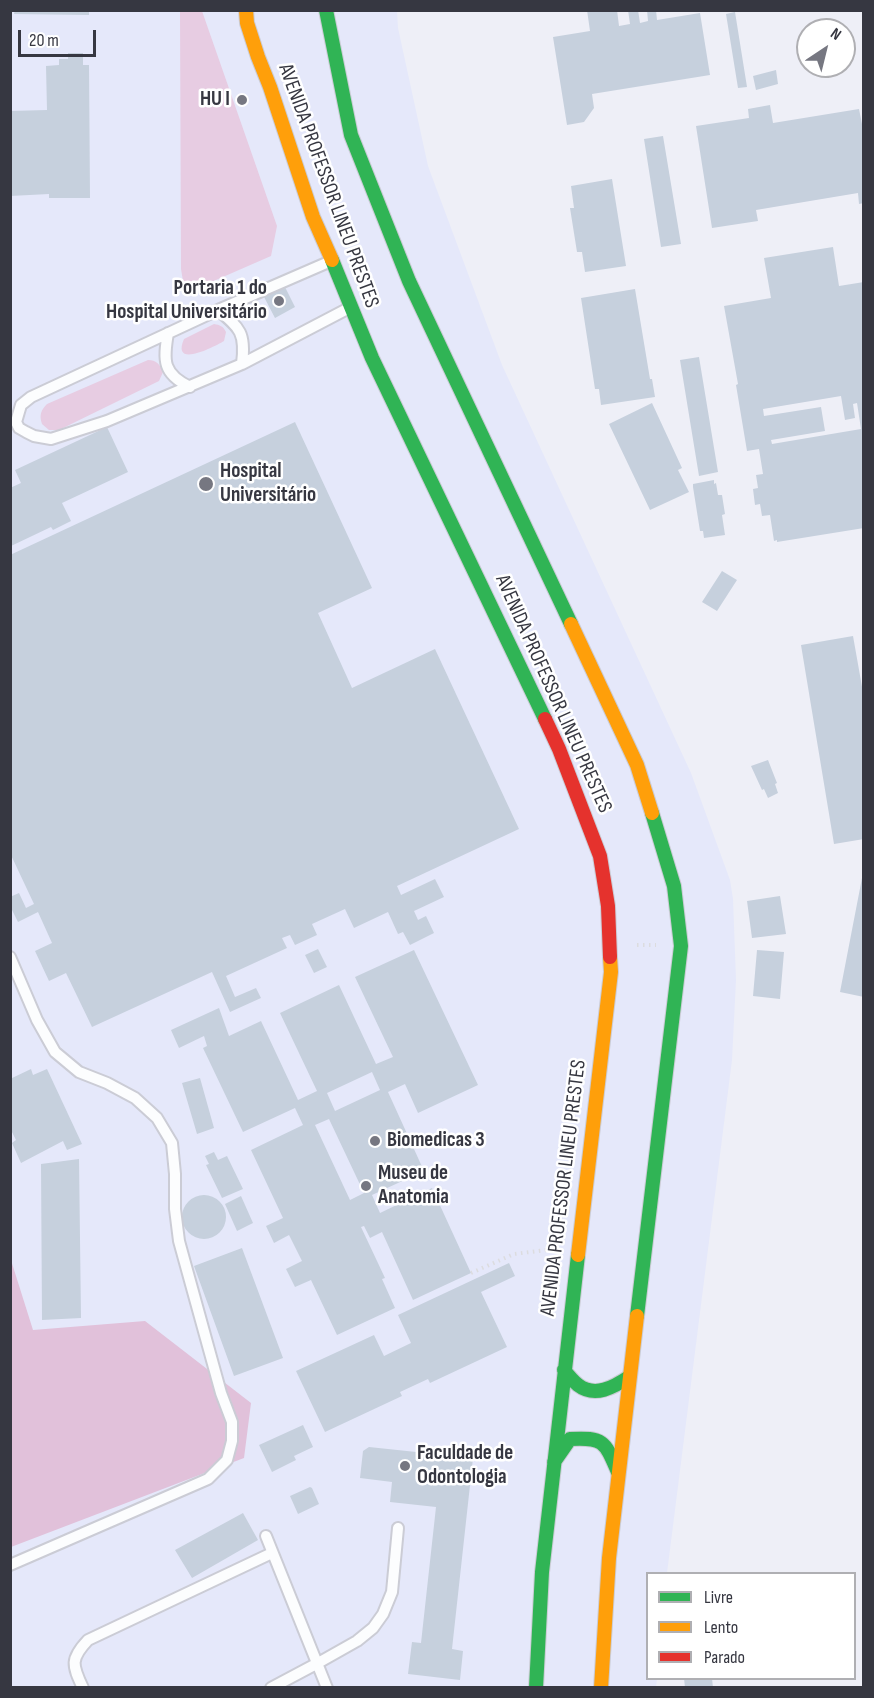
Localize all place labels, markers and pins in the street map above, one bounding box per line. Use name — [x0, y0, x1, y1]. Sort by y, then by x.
place label: HU I — [200, 87, 230, 113]
marker: HU I — [235, 93, 249, 107]
place label: Portaria 1 do Hospital Universitário — [106, 276, 267, 326]
marker: Portaria 1 do Hospital Universitário — [272, 294, 286, 308]
place label: Hospital Universitário — [220, 459, 316, 509]
marker: Hospital Universitário — [197, 475, 215, 493]
place label: Biomedicas 3 — [387, 1128, 485, 1154]
marker: Biomedicas 3 — [368, 1134, 382, 1148]
place label: Museu de Anatomia — [378, 1161, 449, 1211]
marker: Museu de Anatomia — [359, 1179, 373, 1193]
place label: Faculdade de Odontologia — [417, 1441, 513, 1491]
marker: Faculdade de Odontologia — [398, 1459, 412, 1473]

